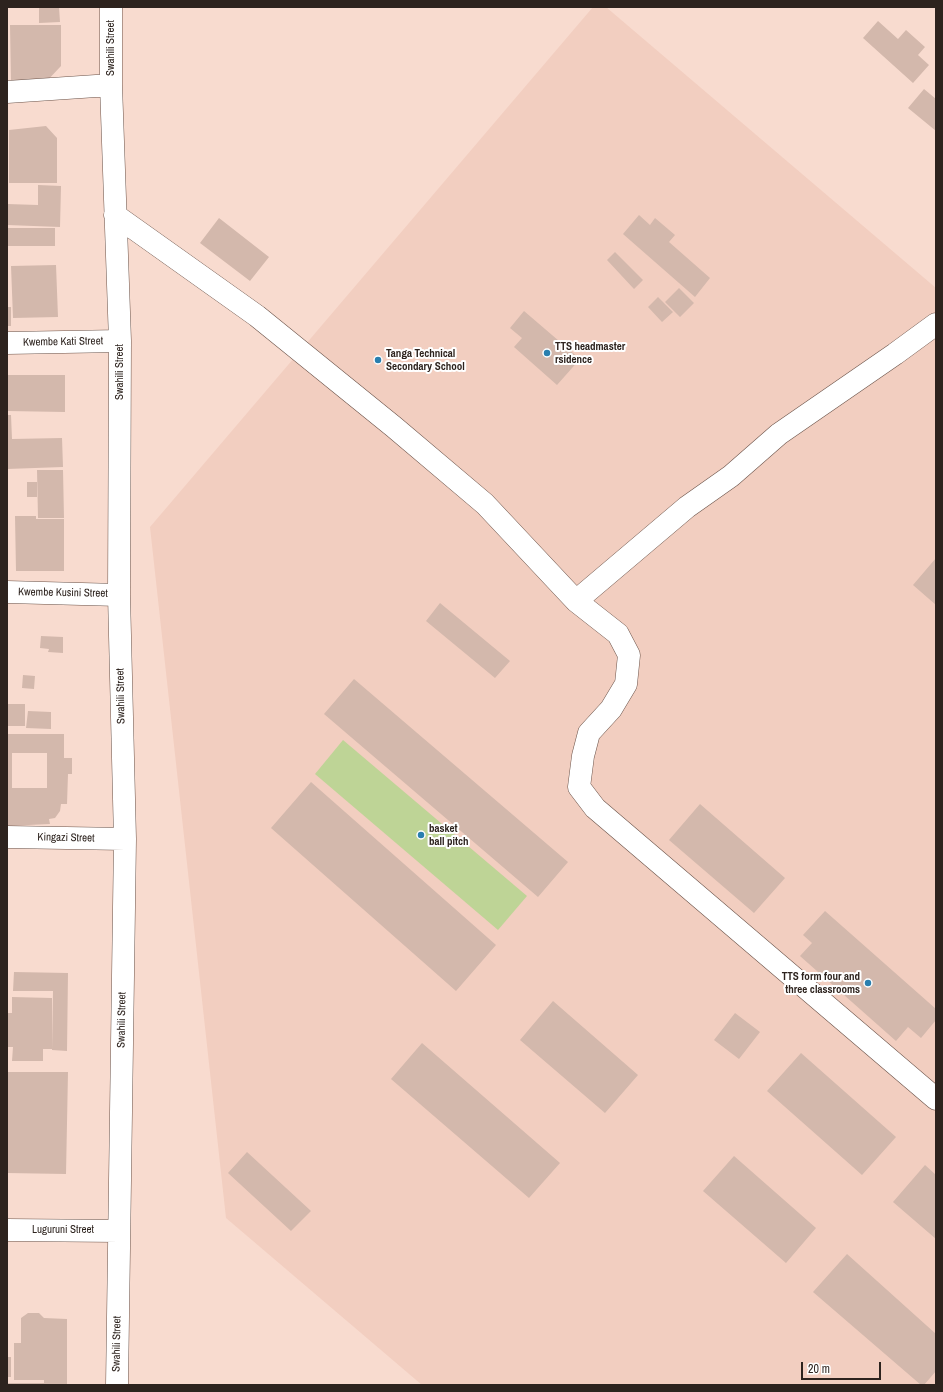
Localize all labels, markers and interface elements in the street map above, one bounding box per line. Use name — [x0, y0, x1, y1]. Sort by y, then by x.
street label: Swahili Street — [104, 20, 118, 76]
street label: Kwembe Kati Street — [23, 335, 103, 349]
place label: TTS headmaster rsidence — [555, 340, 625, 366]
street label: Swahili Street — [113, 344, 127, 400]
place label: Tanga Technical Secondary School — [386, 347, 465, 373]
marker: TTS headmaster rsidence — [542, 348, 552, 358]
marker: Tanga Technical Secondary School — [373, 355, 383, 365]
street label: Kwembe Kusini Street — [18, 586, 108, 600]
street label: Swahili Street — [114, 668, 128, 724]
place label: basket ball pitch — [429, 822, 469, 848]
marker: basket ball pitch — [416, 830, 426, 840]
street label: Kingazi Street — [37, 831, 95, 845]
place label: TTS form four and three classrooms — [782, 970, 860, 996]
marker: TTS form four and three classrooms — [863, 978, 873, 988]
street label: Swahili Street — [115, 992, 129, 1048]
street label: Luguruni Street — [32, 1223, 94, 1237]
street label: Swahili Street — [110, 1316, 124, 1372]
scale bar — [803, 1354, 883, 1380]
text: 20 m — [808, 1361, 830, 1377]

